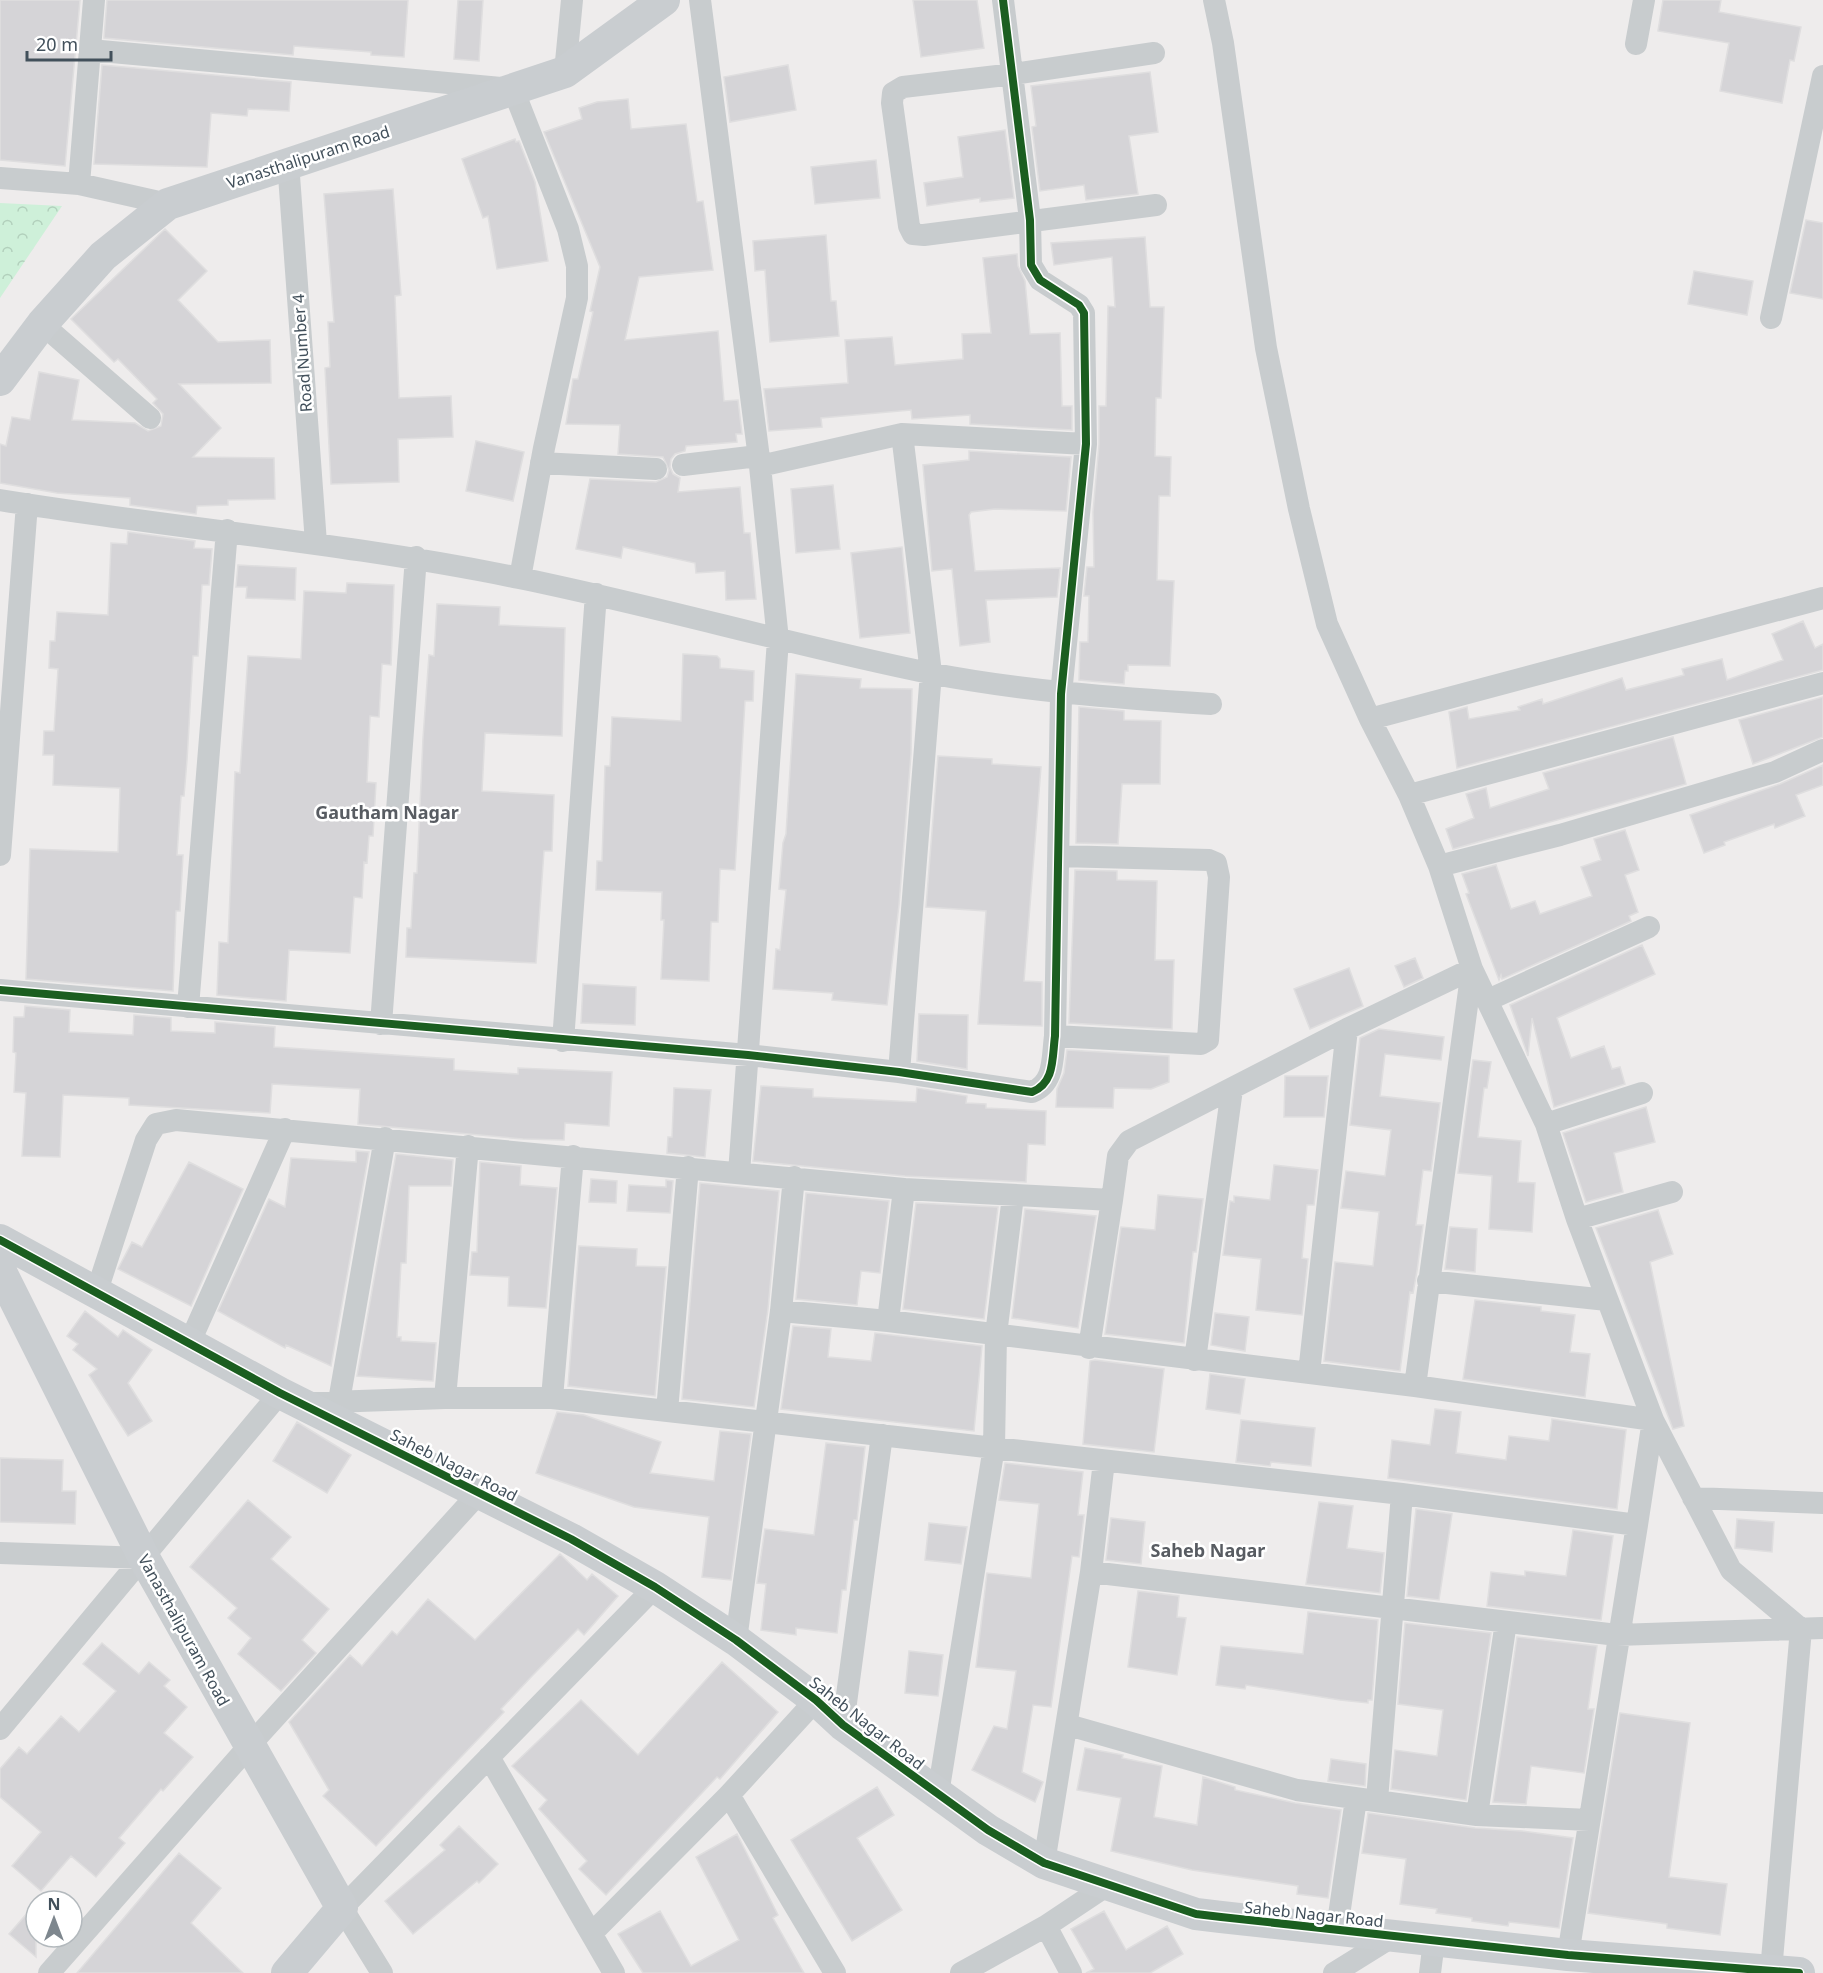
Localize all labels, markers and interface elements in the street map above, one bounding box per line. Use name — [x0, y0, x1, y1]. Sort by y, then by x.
scale bar — [27, 24, 111, 62]
text: 20 m — [36, 32, 78, 56]
street label: Vanasthalipuram Road — [224, 120, 392, 194]
street label: Road Number 4 — [287, 293, 317, 413]
district label: Gautham Nagar — [315, 800, 459, 824]
street label: Saheb Nagar Road — [387, 1423, 521, 1507]
district label: Saheb Nagar — [1151, 1538, 1265, 1562]
street label: Vanasthalipuram Road — [133, 1550, 235, 1710]
street label: Saheb Nagar Road — [805, 1671, 929, 1775]
north arrow — [24, 1889, 84, 1949]
text: N — [47, 1893, 61, 1915]
street label: Saheb Nagar Road — [1243, 1896, 1385, 1932]

